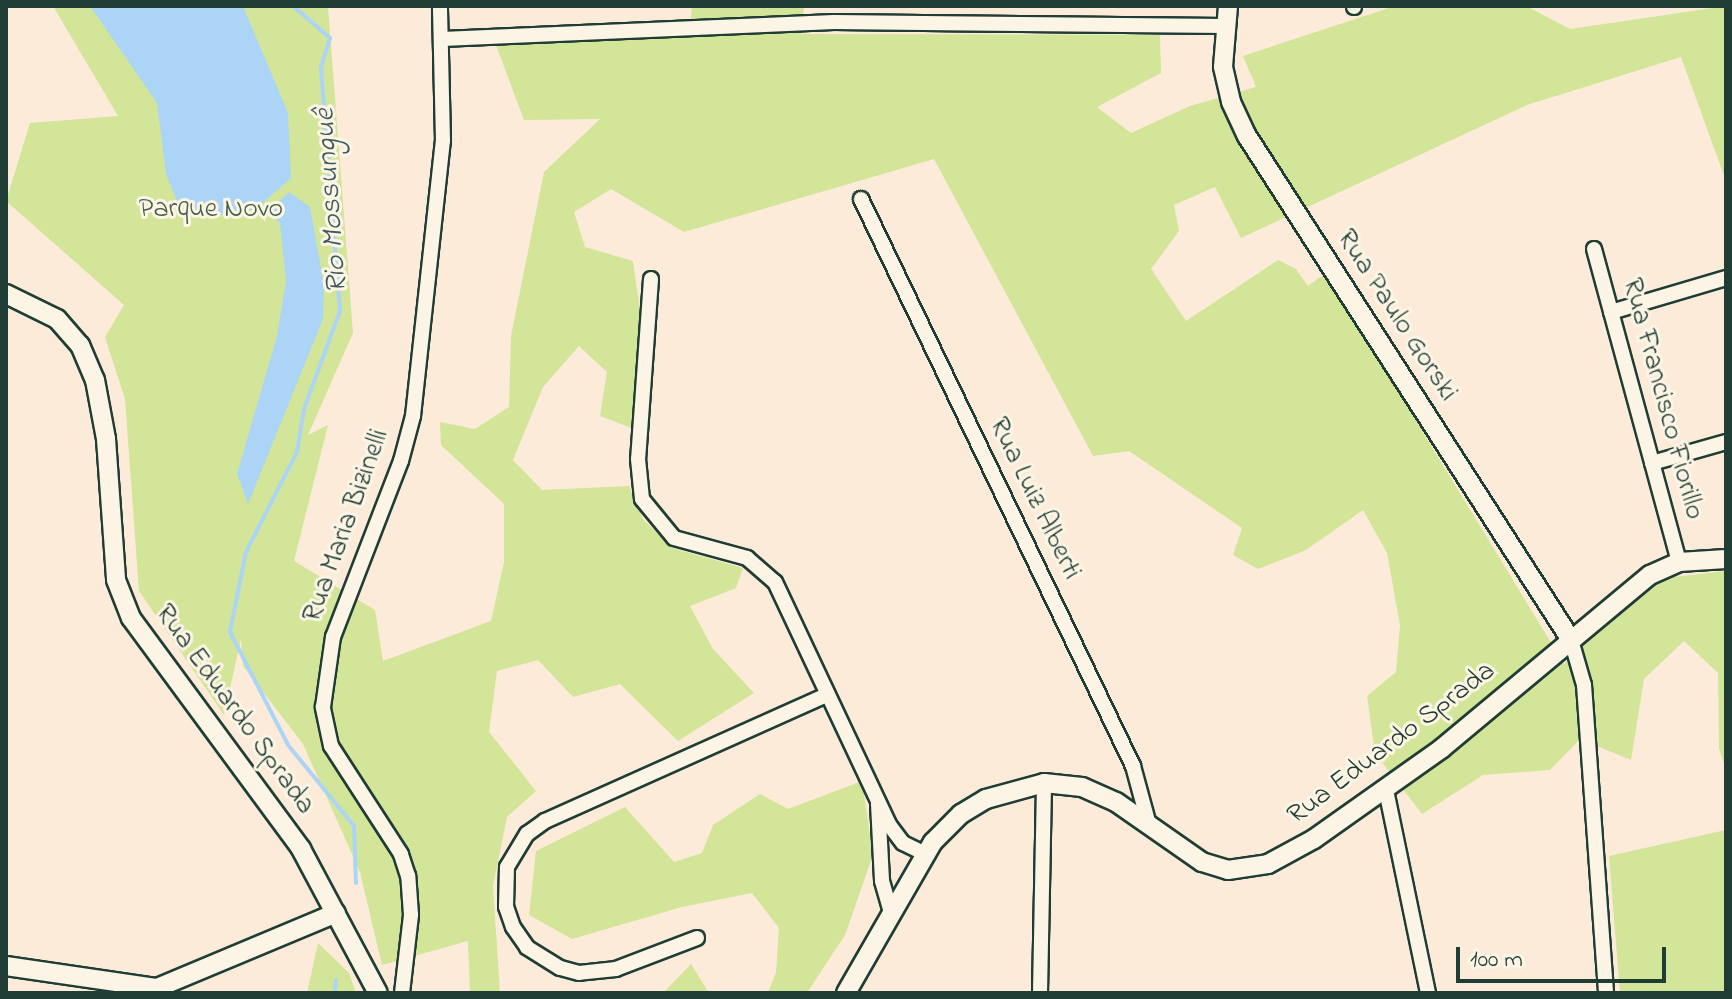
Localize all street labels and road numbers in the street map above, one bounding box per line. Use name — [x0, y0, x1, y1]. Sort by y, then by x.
street label: Rua Paulo Gorski — [1328, 224, 1464, 408]
street label: Rua Francisco Fiorillo — [1614, 275, 1710, 523]
street label: Rua Luiz Alberti — [980, 413, 1088, 585]
street label: Rua Maria Bizinelli — [297, 425, 397, 627]
street label: Rua Eduardo Sprada — [147, 599, 321, 821]
street label: Rua Eduardo Sprada — [1282, 655, 1502, 833]

